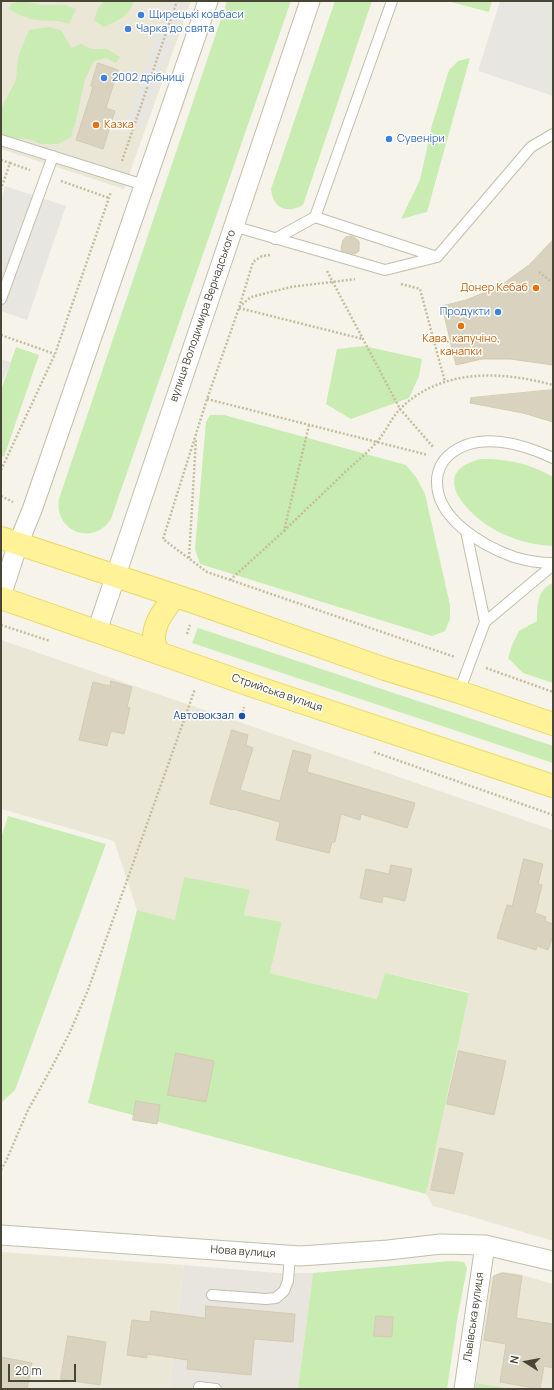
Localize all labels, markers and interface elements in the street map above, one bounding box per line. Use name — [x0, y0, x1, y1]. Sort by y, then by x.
place label: Щирецькі ковбаси — [149, 8, 244, 22]
marker: Щирецькі ковбаси — [136, 10, 146, 20]
place label: Чарка до свята — [136, 22, 214, 36]
marker: Чарка до свята — [123, 24, 133, 34]
place label: 2002 дрібниці — [112, 71, 184, 85]
marker: 2002 дрібниці — [99, 73, 109, 83]
place label: Казка — [104, 118, 134, 132]
marker: Казка — [91, 120, 101, 130]
place label: Сувеніри — [397, 132, 445, 146]
marker: Сувеніри — [384, 134, 394, 144]
street label: вулиця Володимира Вернадського — [167, 228, 239, 404]
place label: Донер Кебаб — [460, 281, 528, 295]
marker: Донер Кебаб — [531, 283, 541, 293]
place label: Продукти — [440, 305, 490, 319]
marker: Продукти — [493, 307, 503, 317]
marker: Кава, капучіно, канапки — [456, 321, 466, 331]
place label: Кава, капучіно, канапки — [422, 332, 500, 358]
street label: Стрийська вулиця — [230, 671, 324, 715]
place label: Автовокзал — [173, 709, 234, 723]
marker: Автовокзал — [237, 711, 247, 721]
street label: Нова вулиця — [210, 1243, 276, 1261]
street label: Львівська вулиця — [461, 1271, 487, 1363]
north arrow — [506, 1342, 546, 1382]
text: N — [506, 1354, 522, 1365]
scale bar — [10, 1356, 78, 1382]
text: 20 m — [15, 1362, 42, 1379]

